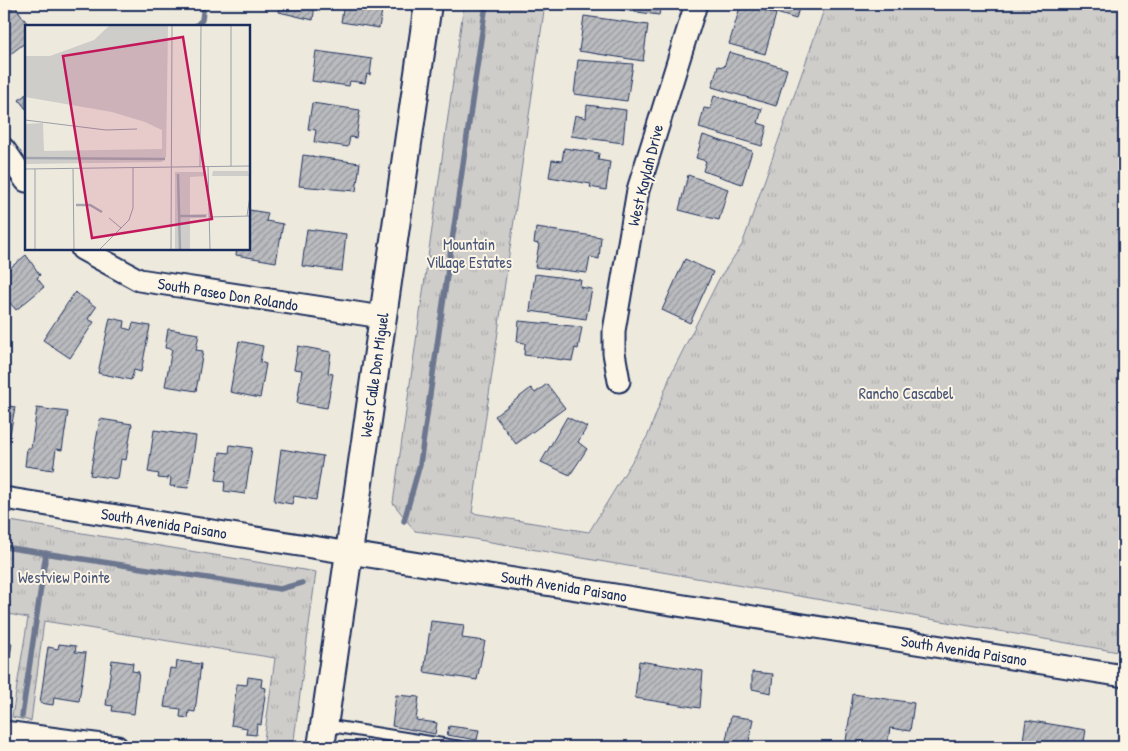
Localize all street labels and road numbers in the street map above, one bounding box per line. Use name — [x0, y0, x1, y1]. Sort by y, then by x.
street label: West Kaylah Drive — [622, 121, 668, 228]
street label: South Paseo Don Rolando — [156, 272, 300, 316]
street label: West Calle Don Miguel — [354, 310, 394, 439]
street label: South Avenida Paisano — [99, 502, 229, 544]
street label: South Avenida Paisano — [499, 565, 629, 607]
street label: South Avenida Paisano — [899, 629, 1029, 671]

